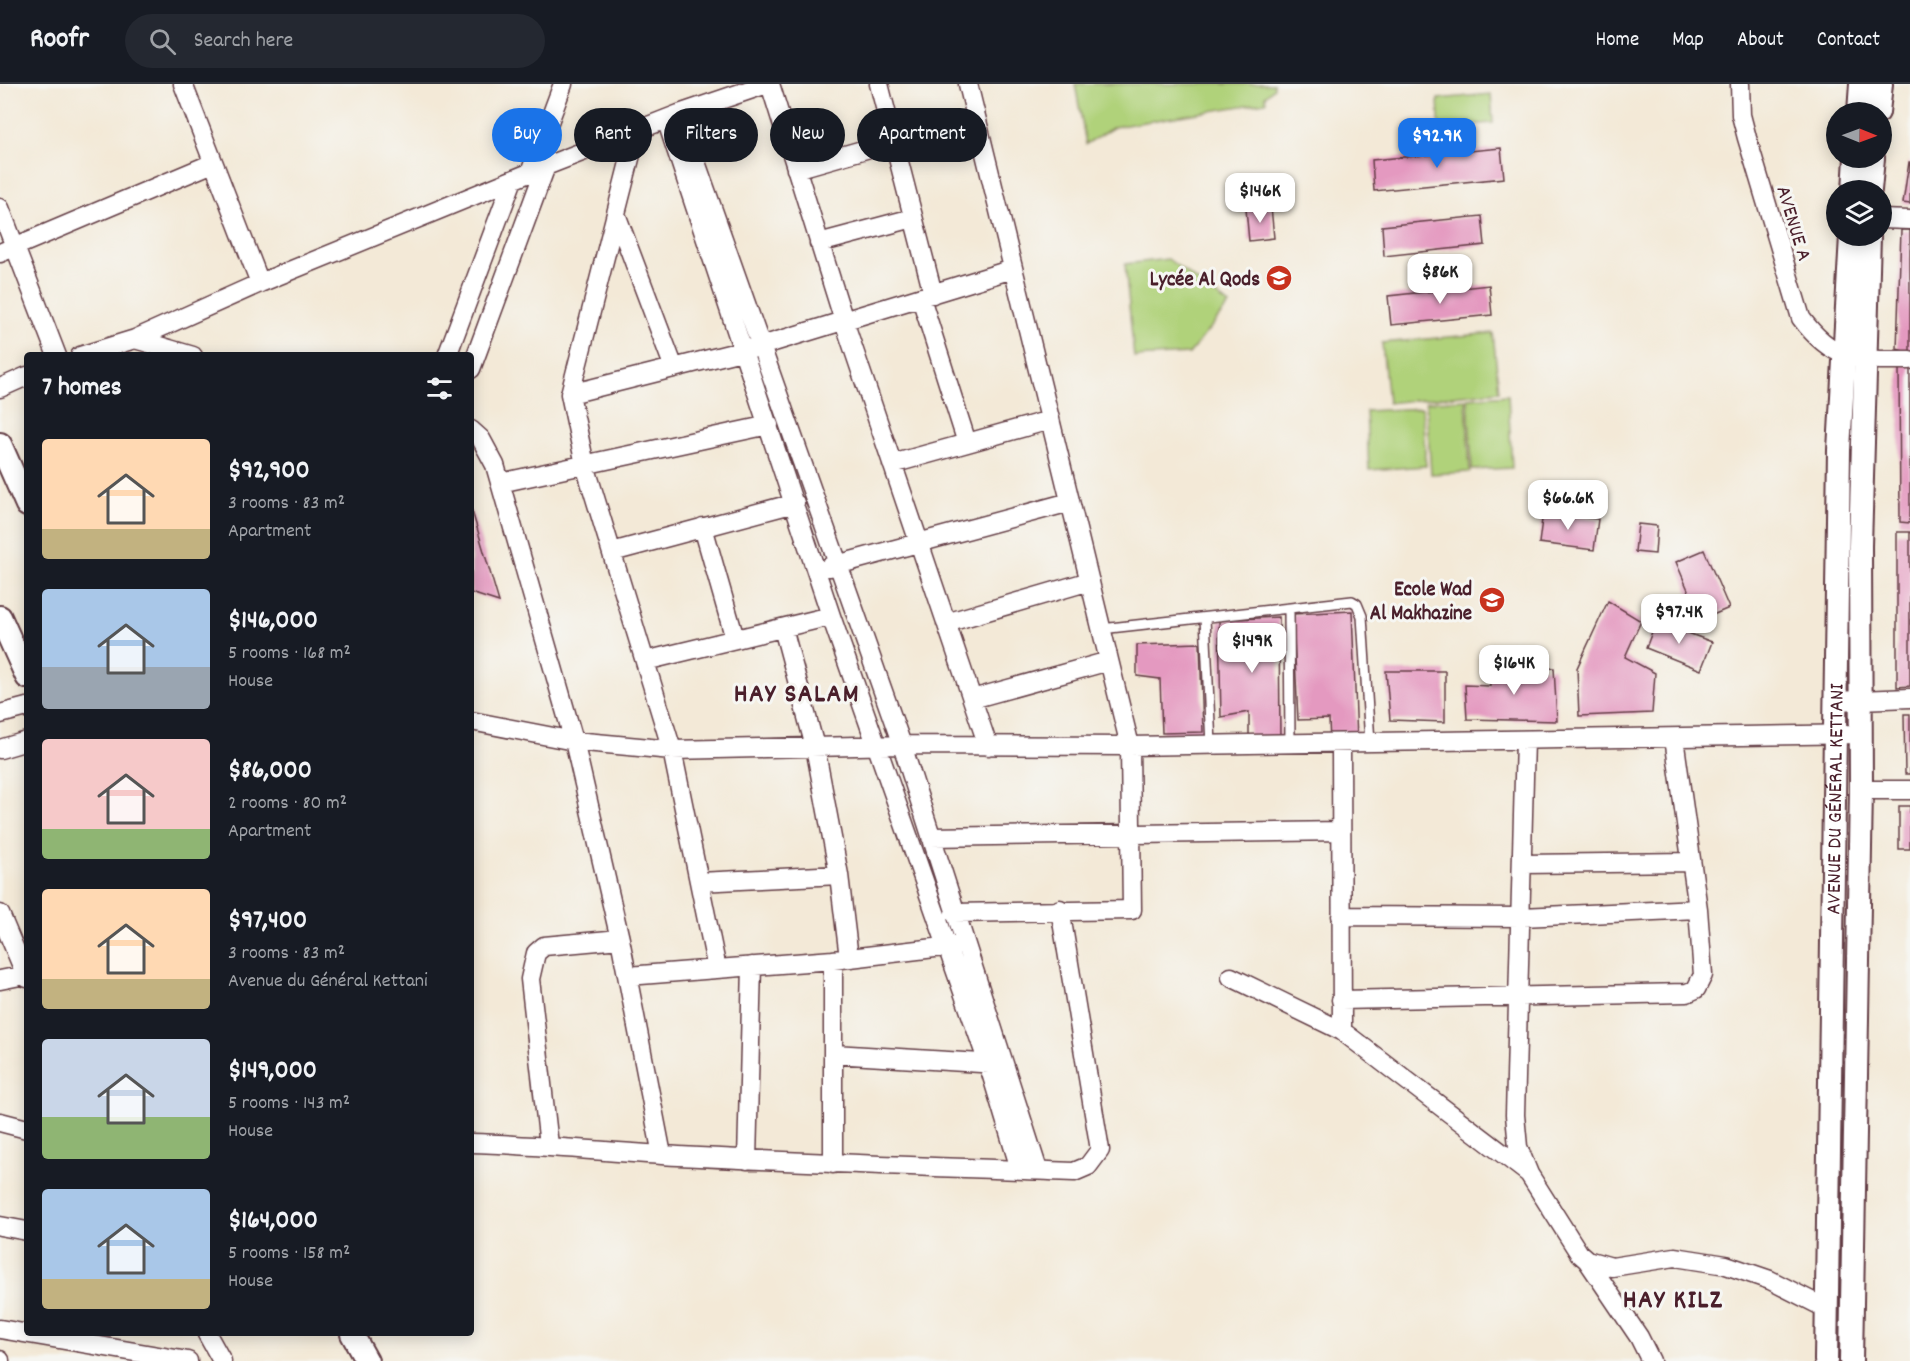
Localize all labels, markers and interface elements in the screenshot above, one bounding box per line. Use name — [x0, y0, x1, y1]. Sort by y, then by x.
search box — [125, 14, 545, 68]
text: Roofr — [30, 21, 89, 61]
icon: search — [146, 25, 179, 58]
text: Search here — [194, 26, 293, 57]
text: Home — [1595, 26, 1639, 56]
text: Map — [1672, 26, 1704, 56]
text: About — [1737, 26, 1784, 56]
text: Contact — [1817, 26, 1880, 56]
north arrow — [1826, 102, 1892, 168]
map controls — [1826, 102, 1892, 246]
chip: Buy — [492, 108, 562, 162]
chip: Rent — [574, 108, 652, 162]
chip: Filters — [664, 108, 758, 162]
chip: New — [770, 108, 845, 162]
chip: Apartment — [857, 108, 987, 162]
pin: $92.9K — [1388, 118, 1486, 169]
text: $92.9K — [1412, 123, 1462, 151]
pin: $146K — [1218, 173, 1302, 224]
text: $146K — [1239, 178, 1281, 206]
button: layers — [1826, 180, 1892, 246]
street label: AVENUE A — [1766, 182, 1818, 265]
pin: $86K — [1404, 254, 1476, 305]
text: $86K — [1421, 259, 1459, 287]
school or university icon: Lycée Al Qods — [1264, 263, 1294, 293]
place label: Lycée Al Qods — [1150, 266, 1260, 296]
text: 7 homes — [42, 370, 122, 407]
icon: filters — [423, 372, 456, 405]
text: $92,900 — [228, 453, 310, 490]
icon: home — [90, 463, 162, 535]
pin: $66.6K — [1519, 480, 1617, 531]
text: $66.6K — [1542, 485, 1594, 513]
text: 3 rooms · 83 m² — [228, 490, 345, 518]
text: Apartment — [228, 518, 311, 546]
place label: Ecole Wad Al Makhazine — [1370, 576, 1472, 630]
school or university icon: Ecole Wad Al Makhazine — [1477, 585, 1507, 615]
pin: $97.4K — [1630, 594, 1728, 645]
text: $97.4K — [1655, 599, 1703, 627]
text: $146,000 — [228, 603, 318, 640]
icon: home — [90, 613, 162, 685]
pin: $149K — [1210, 623, 1294, 674]
text: $149K — [1231, 628, 1273, 656]
text: 5 rooms · 168 m² — [228, 640, 351, 668]
pin: $164K — [1472, 645, 1556, 696]
text: $164K — [1493, 650, 1535, 678]
text: House — [228, 668, 273, 696]
district label: HAY SALAM — [734, 676, 860, 715]
street label: AVENUE DU GÉNÉRAL KETTANI — [1820, 683, 1854, 915]
text: $86,000 — [228, 753, 312, 790]
icon: home — [90, 763, 162, 835]
text: 2 rooms · 80 m² — [228, 790, 347, 818]
text: Apartment — [228, 818, 311, 846]
text: $97,400 — [228, 903, 307, 940]
icon: home — [90, 913, 162, 985]
text: 3 rooms · 83 m² — [228, 940, 345, 968]
text: Avenue du Général Kettani — [228, 968, 428, 996]
text: $149,000 — [228, 1053, 317, 1090]
icon: home — [90, 1063, 162, 1135]
text: 5 rooms · 143 m² — [228, 1090, 350, 1118]
text: House — [228, 1118, 273, 1146]
text: $164,000 — [228, 1203, 318, 1240]
icon: home — [90, 1213, 162, 1285]
text: 5 rooms · 158 m² — [228, 1240, 350, 1268]
text: House — [228, 1268, 273, 1296]
district label: HAY KILZ — [1623, 1282, 1723, 1321]

